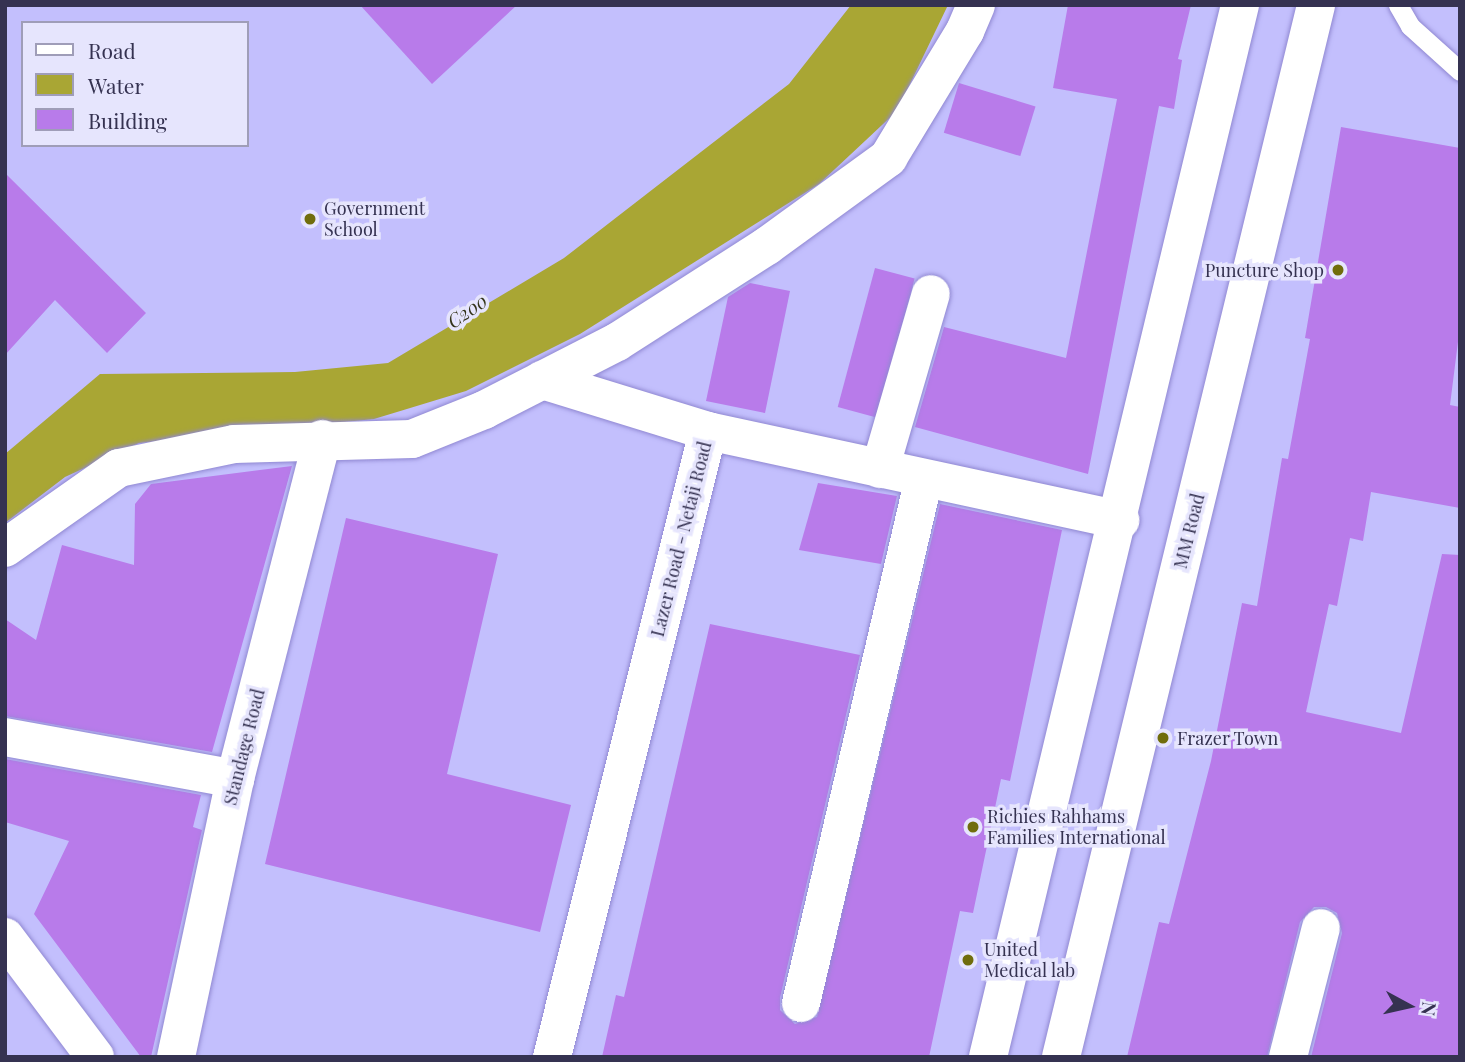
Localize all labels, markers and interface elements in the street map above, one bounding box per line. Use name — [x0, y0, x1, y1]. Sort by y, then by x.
legend — [21, 21, 248, 147]
text: Road — [88, 36, 136, 64]
text: Water — [88, 71, 144, 99]
text: Building — [88, 106, 167, 134]
place label: Government School — [324, 198, 425, 241]
marker: Government School — [302, 211, 318, 227]
place label: Puncture Shop — [1205, 259, 1324, 281]
marker: Puncture Shop — [1330, 262, 1346, 278]
water label: C200 — [443, 289, 491, 333]
street label: Lazer Road - Netaji Road — [646, 439, 716, 639]
street label: MM Road — [1169, 491, 1209, 571]
street label: Standage Road — [219, 687, 269, 807]
place label: Frazer Town — [1177, 727, 1279, 749]
marker: Frazer Town — [1155, 730, 1171, 746]
place label: Richies Rahhams Families International — [987, 806, 1166, 848]
marker: Richies Rahhams Families International — [965, 819, 981, 835]
place label: United Medical lab — [984, 939, 1076, 982]
marker: United Medical lab — [958, 950, 978, 970]
north arrow — [1374, 971, 1444, 1041]
text: N — [1416, 1000, 1444, 1018]

